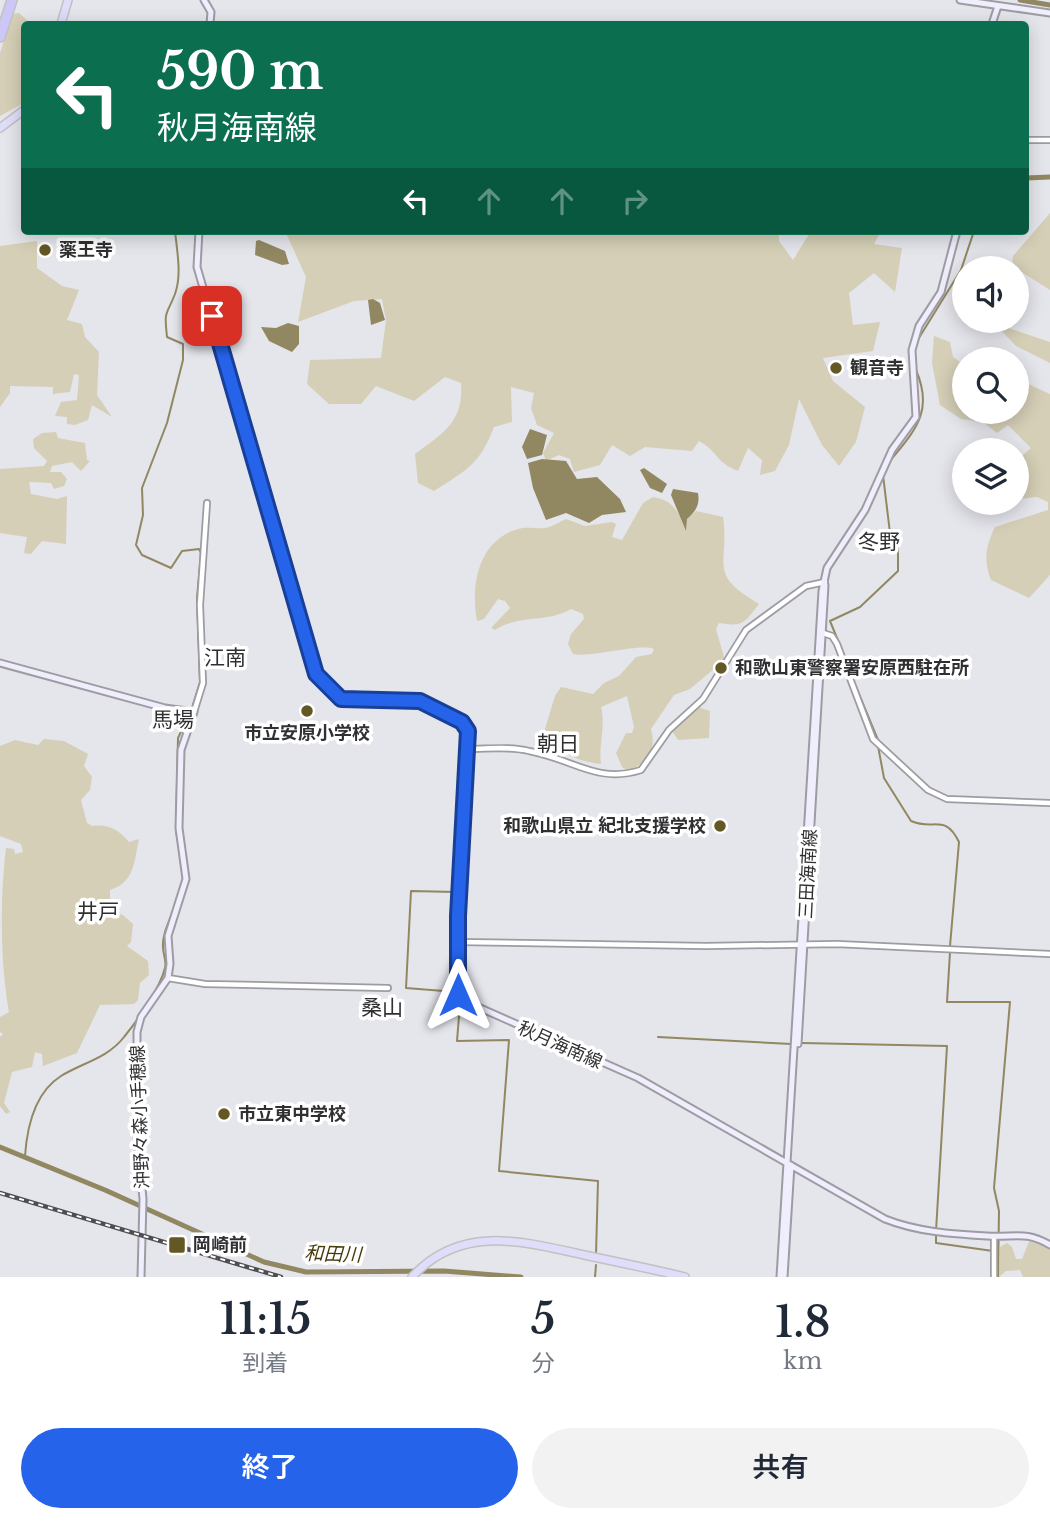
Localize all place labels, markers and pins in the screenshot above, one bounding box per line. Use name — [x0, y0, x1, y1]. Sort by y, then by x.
place label: 薬王寺 — [59, 239, 113, 261]
marker: 薬王寺 — [37, 242, 53, 258]
pin — [182, 286, 242, 346]
place label: 観音寺 — [850, 357, 904, 379]
marker: 観音寺 — [828, 360, 844, 376]
place label: 和歌山東警察署安原西駐在所 — [735, 657, 969, 679]
marker: 和歌山東警察署安原西駐在所 — [713, 660, 729, 676]
marker: 市立安原小学校 — [299, 703, 315, 719]
place label: 市立安原小学校 — [244, 722, 370, 744]
place label: 和歌山県立 紀北支援学校 — [503, 815, 706, 837]
marker: 和歌山県立 紀北支援学校 — [712, 818, 728, 834]
place label: 市立東中学校 — [238, 1103, 346, 1125]
marker: 市立東中学校 — [216, 1106, 232, 1122]
place label: 岡崎前 — [193, 1234, 247, 1256]
marker: 岡崎前 — [167, 1235, 187, 1255]

